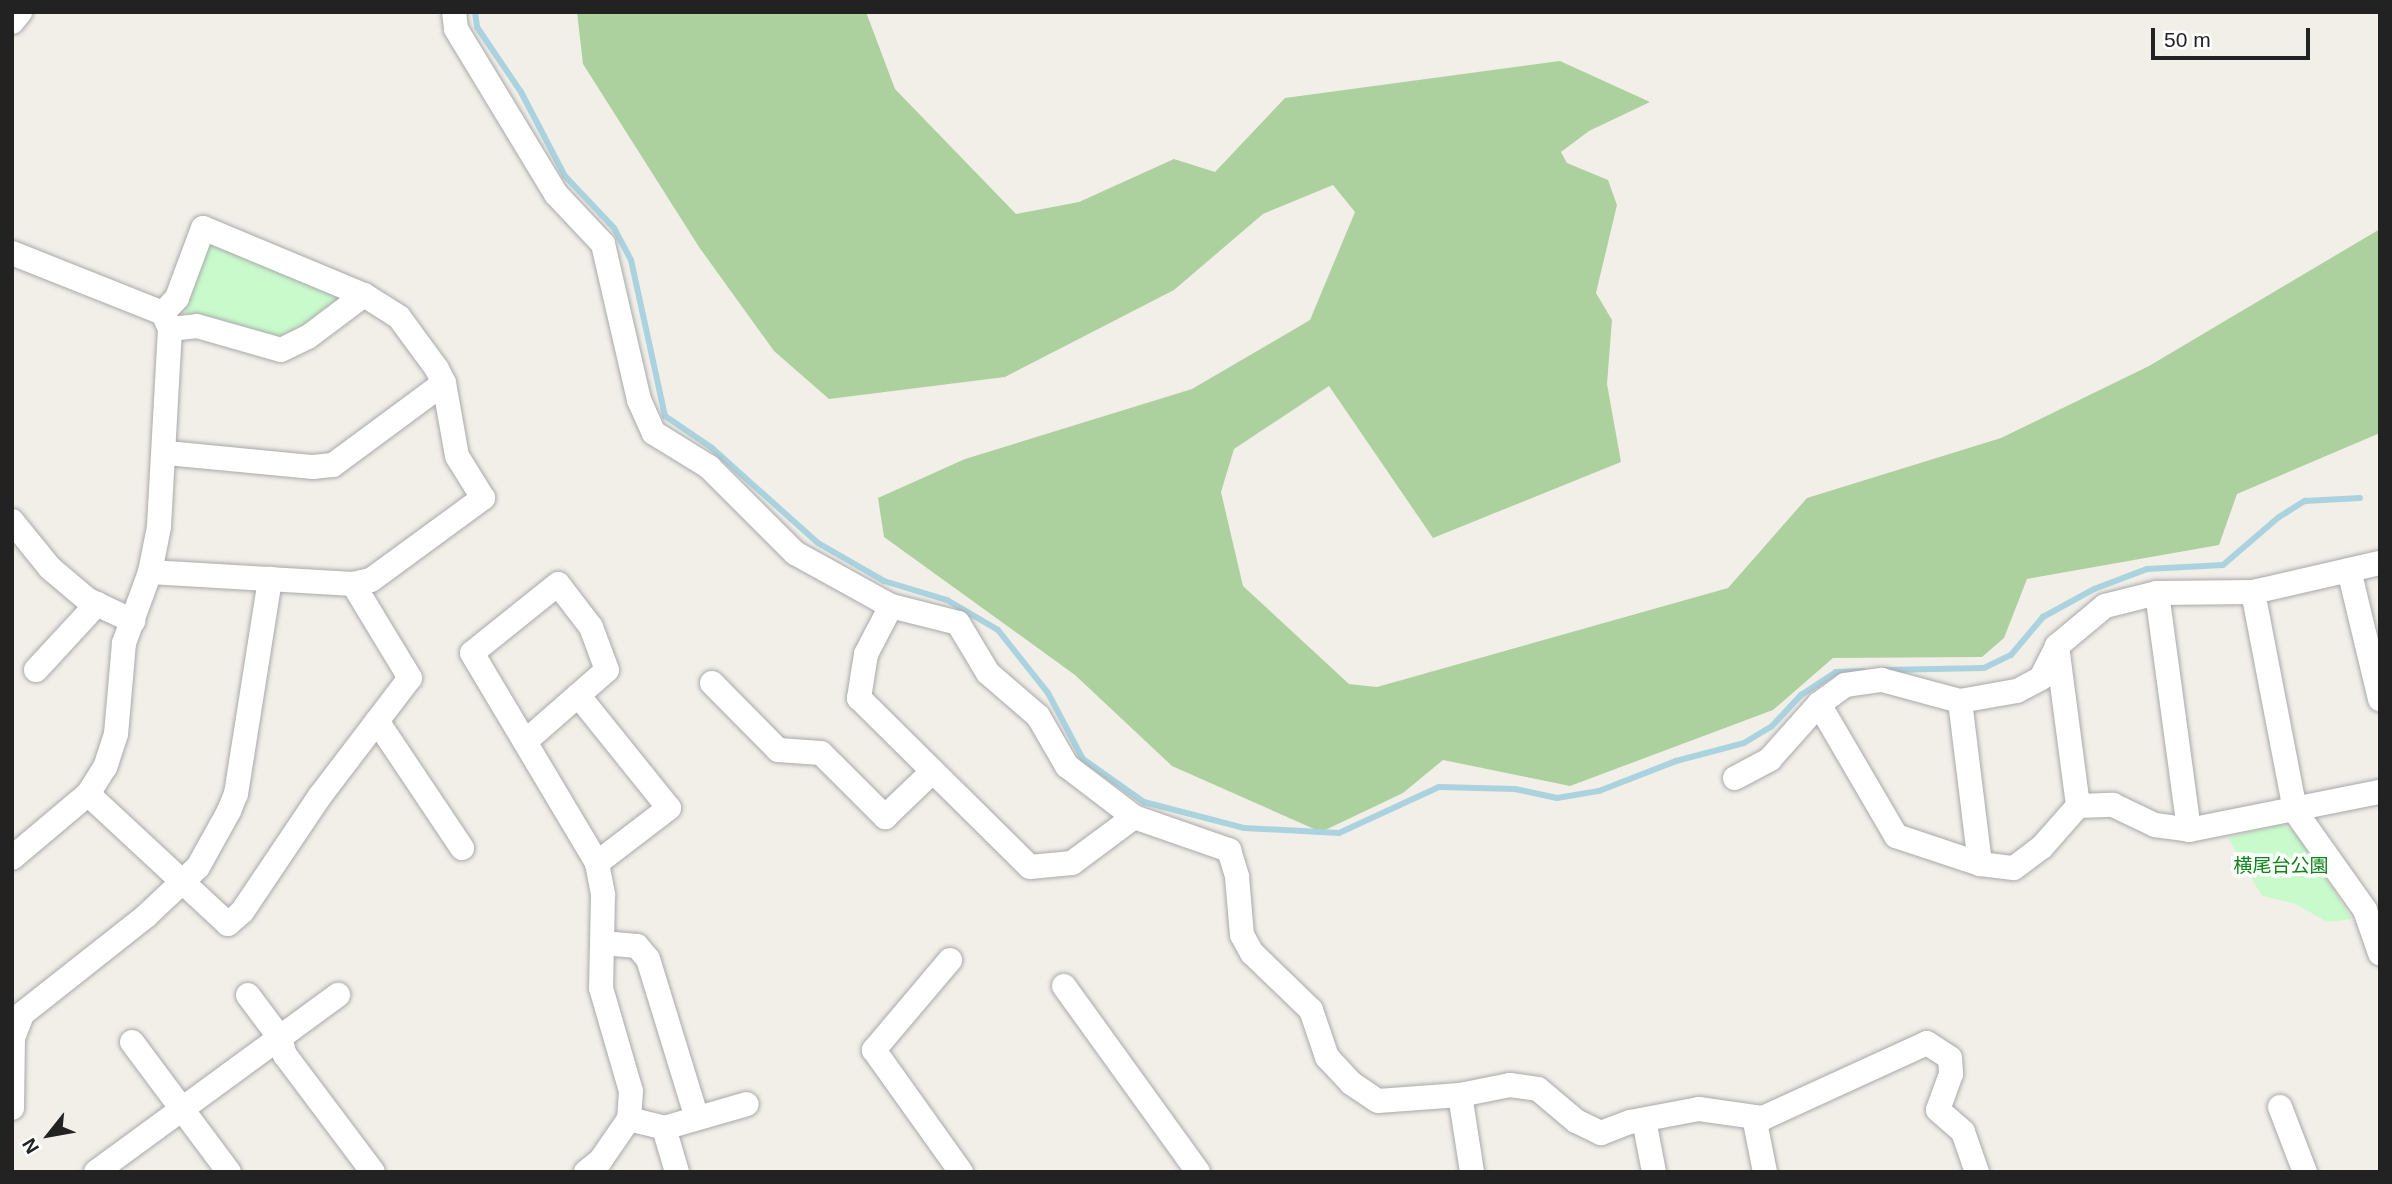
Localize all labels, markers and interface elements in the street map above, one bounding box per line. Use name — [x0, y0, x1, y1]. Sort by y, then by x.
scale bar — [2154, 14, 2313, 58]
text: 50 m — [2164, 28, 2211, 51]
park label: 横尾台公園 — [2234, 855, 2328, 877]
north arrow — [14, 1100, 84, 1170]
text: N — [18, 1135, 43, 1157]

